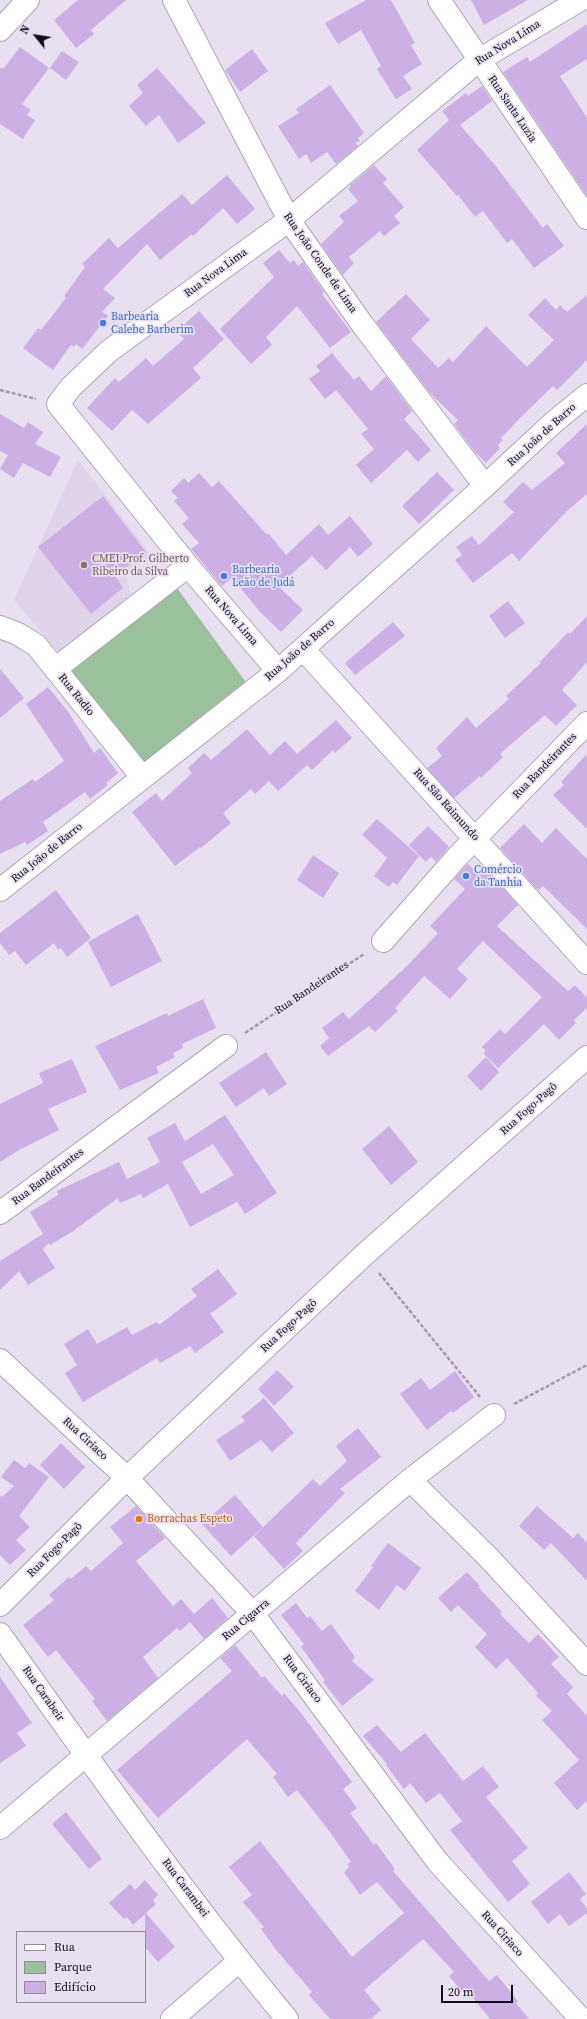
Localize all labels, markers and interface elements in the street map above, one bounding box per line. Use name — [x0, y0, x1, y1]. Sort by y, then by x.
north arrow — [16, 16, 56, 56]
street label: Rua Nova Lima — [473, 18, 543, 68]
text: N — [17, 23, 34, 37]
street label: Rua Santa Luzia — [485, 73, 539, 145]
street label: Rua João Conde de Lima — [280, 210, 360, 316]
street label: Rua Nova Lima — [182, 246, 250, 300]
place label: Barbearia Calebe Barberim — [111, 310, 194, 336]
marker: Barbearia Calebe Barberim — [98, 318, 108, 328]
street label: Rua João de Barro — [505, 401, 579, 469]
place label: CMEI Prof. Gilberto Ribeiro da Silva — [92, 552, 189, 578]
marker: CMEI Prof. Gilberto Ribeiro da Silva — [79, 560, 89, 570]
place label: Barbearia Leão de Judá — [232, 563, 294, 589]
marker: Barbearia Leão de Judá — [219, 571, 229, 581]
street label: Rua Nova Lima — [202, 584, 260, 648]
street label: Rua João de Barro — [263, 616, 337, 684]
street label: Rua Radio — [55, 671, 97, 719]
street label: Rua Bandeirantes — [510, 730, 580, 802]
street label: Rua São Raimundo — [410, 766, 482, 844]
street label: Rua João de Barro — [9, 820, 85, 886]
place label: Comércio da Tanhia — [474, 863, 522, 889]
marker: Comércio da Tanhia — [461, 871, 471, 881]
street label: Rua Bandeirantes — [272, 958, 352, 1018]
street label: Rua Fogo-Pagô — [498, 1080, 560, 1138]
street label: Rua Bandeirantes — [9, 1146, 87, 1208]
street label: Rua Fogo-Pagô — [258, 1297, 320, 1355]
street label: Rua Ciriaco — [60, 1415, 110, 1463]
place label: Borrachas Espeto — [147, 1512, 232, 1526]
marker: Borrachas Espeto — [134, 1514, 144, 1524]
street label: Rua Fogo-Pagô — [25, 1520, 85, 1580]
street label: Rua Cigarra — [220, 1596, 272, 1644]
street label: Rua Ciriaco — [280, 1652, 324, 1706]
street label: Rua Carabeir — [19, 1664, 67, 1724]
street label: Rua Carambei — [159, 1856, 211, 1920]
street label: Rua Ciriaco — [478, 1908, 526, 1960]
legend — [16, 1931, 146, 2003]
text: Rua — [54, 1939, 75, 1955]
text: Parque — [54, 1959, 92, 1975]
scale bar — [443, 1977, 515, 2003]
text: Edifício — [54, 1979, 96, 1995]
text: 20 m — [448, 1984, 474, 2000]

